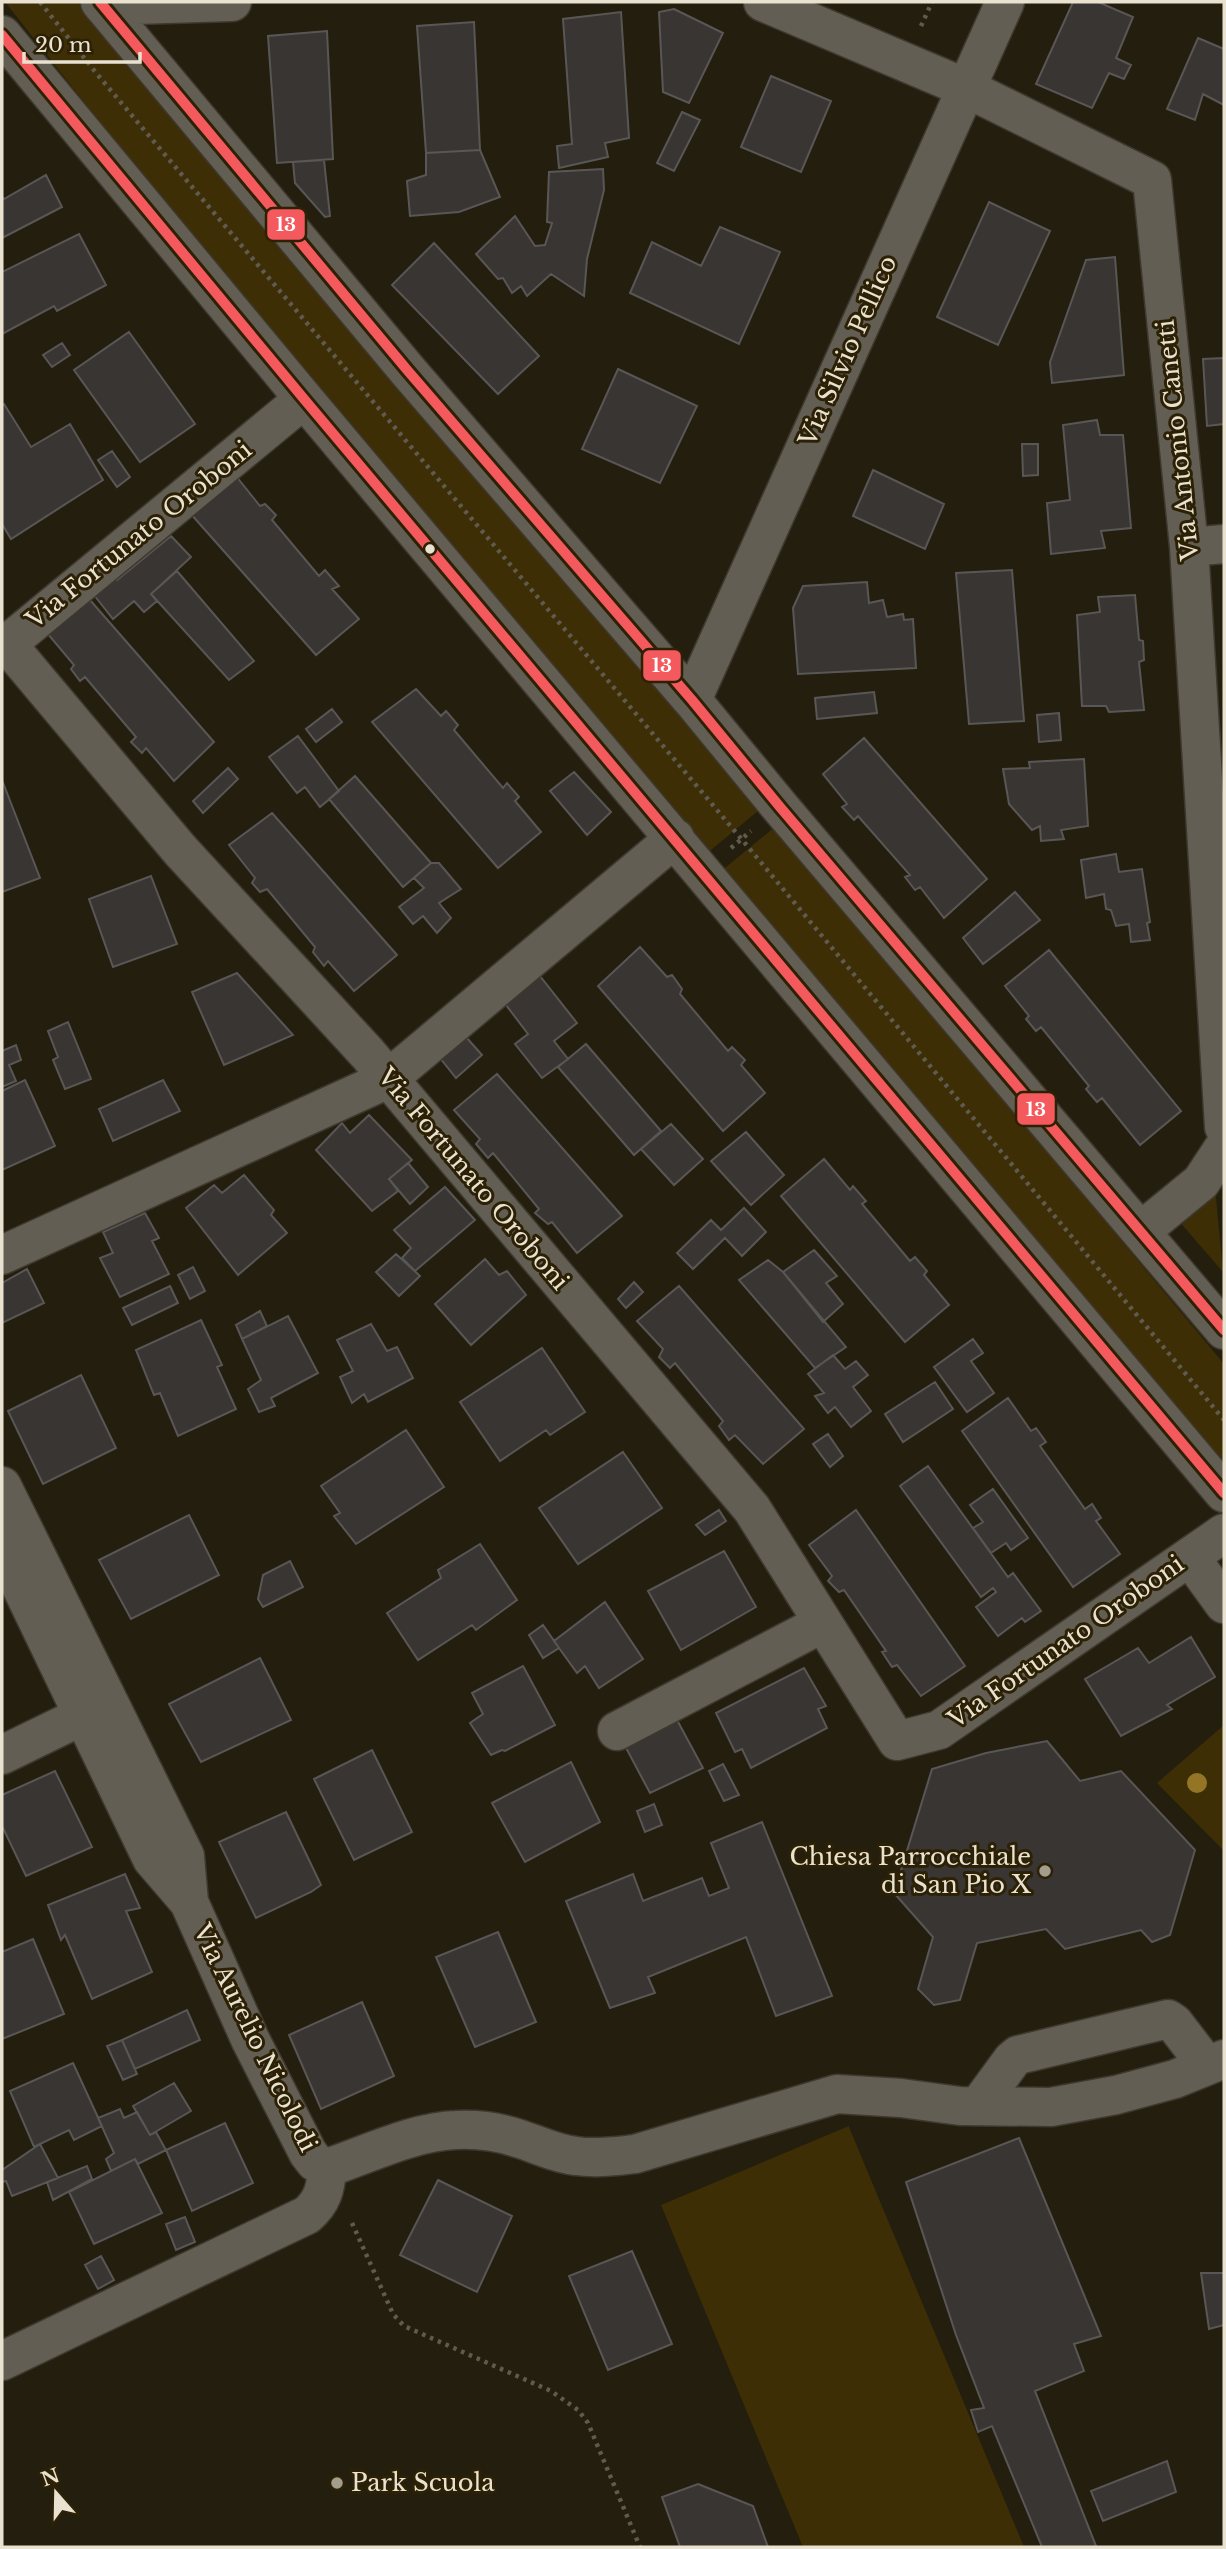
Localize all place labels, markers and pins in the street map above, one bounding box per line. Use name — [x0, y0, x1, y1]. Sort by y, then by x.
unlabelled marker — [423, 542, 437, 556]
place label: Chiesa Parrocchiale di San Pio X — [789, 1842, 1031, 1899]
marker: Chiesa Parrocchiale di San Pio X — [1037, 1863, 1053, 1879]
place label: Park Scuola — [351, 2468, 495, 2497]
marker: Park Scuola — [329, 2475, 345, 2491]

